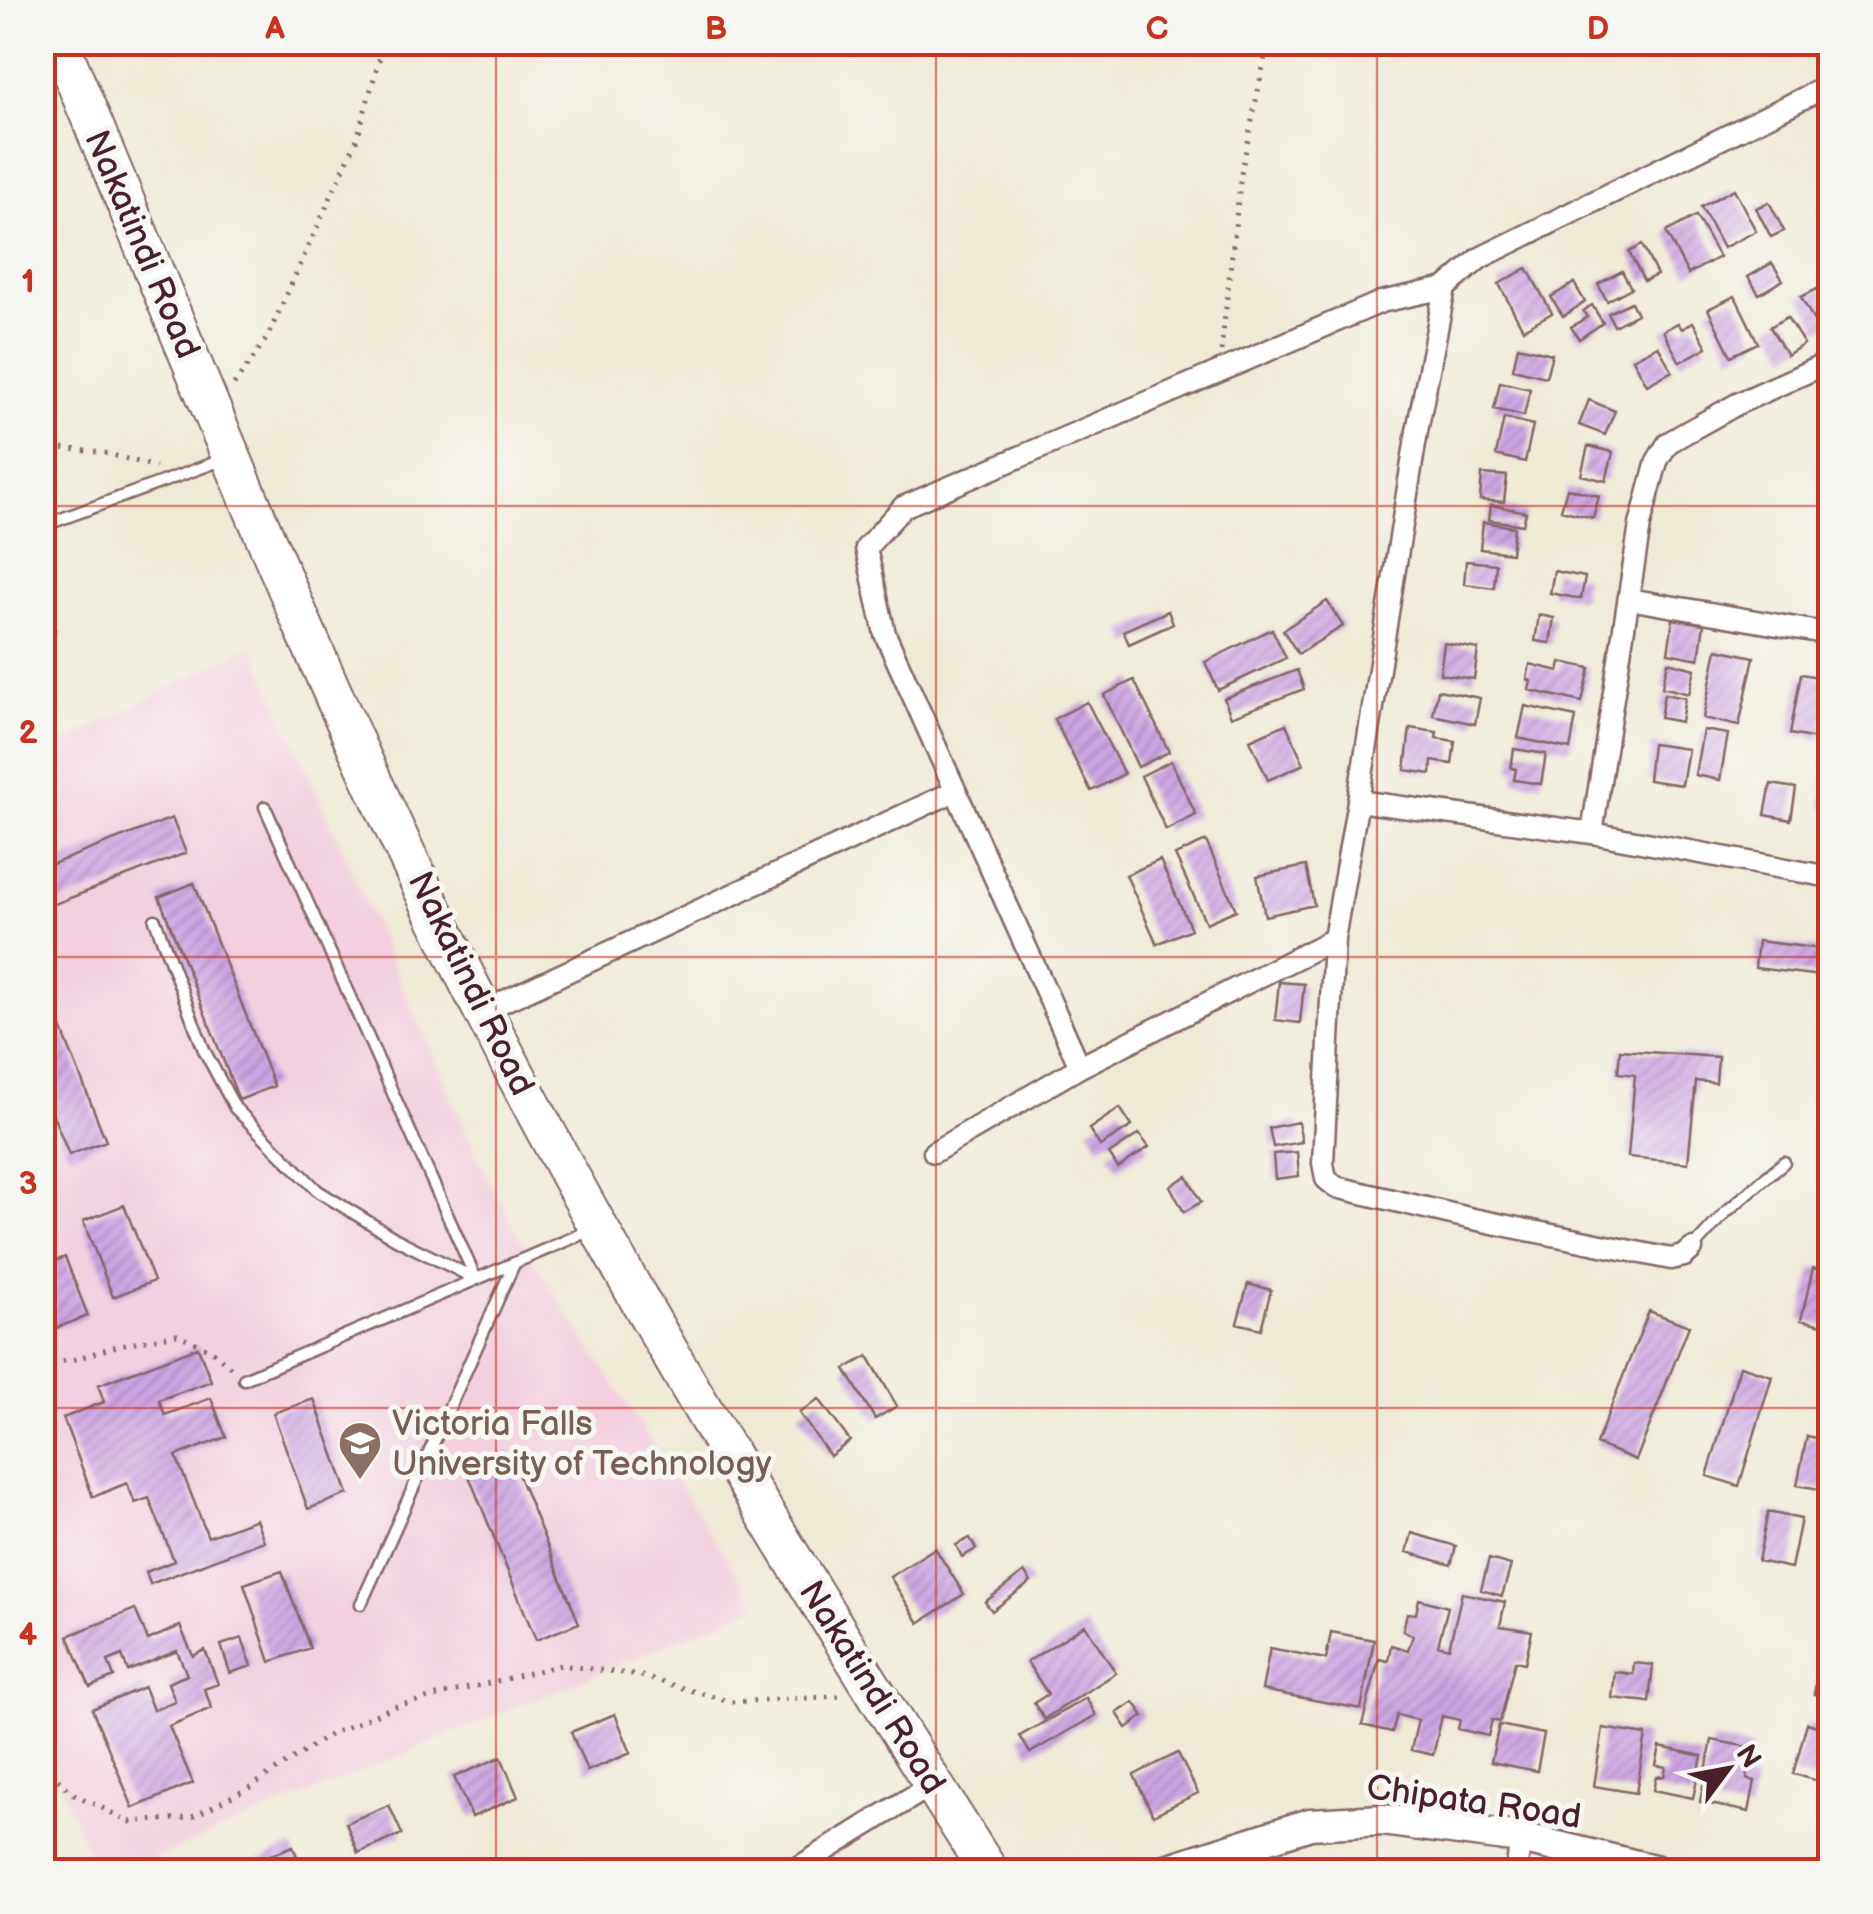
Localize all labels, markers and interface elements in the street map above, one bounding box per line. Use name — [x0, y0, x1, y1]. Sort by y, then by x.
text: A — [264, 10, 285, 49]
text: B — [705, 10, 727, 49]
text: C — [1146, 10, 1168, 49]
text: D — [1587, 10, 1609, 49]
street label: Nakatindi Road — [74, 124, 209, 365]
text: 1 — [21, 263, 35, 302]
text: 2 — [18, 714, 38, 753]
street label: Nakatindi Road — [398, 865, 543, 1103]
text: 3 — [19, 1165, 37, 1204]
place label: Victoria Falls University of Technology — [392, 1403, 772, 1486]
school or university icon: Victoria Falls University of Technology — [337, 1420, 383, 1481]
street label: Nakatindi Road — [789, 1573, 954, 1802]
text: 4 — [19, 1616, 38, 1655]
north arrow — [1678, 1719, 1778, 1819]
text: N — [1728, 1739, 1767, 1774]
street label: Chipata Road — [1364, 1766, 1584, 1839]

